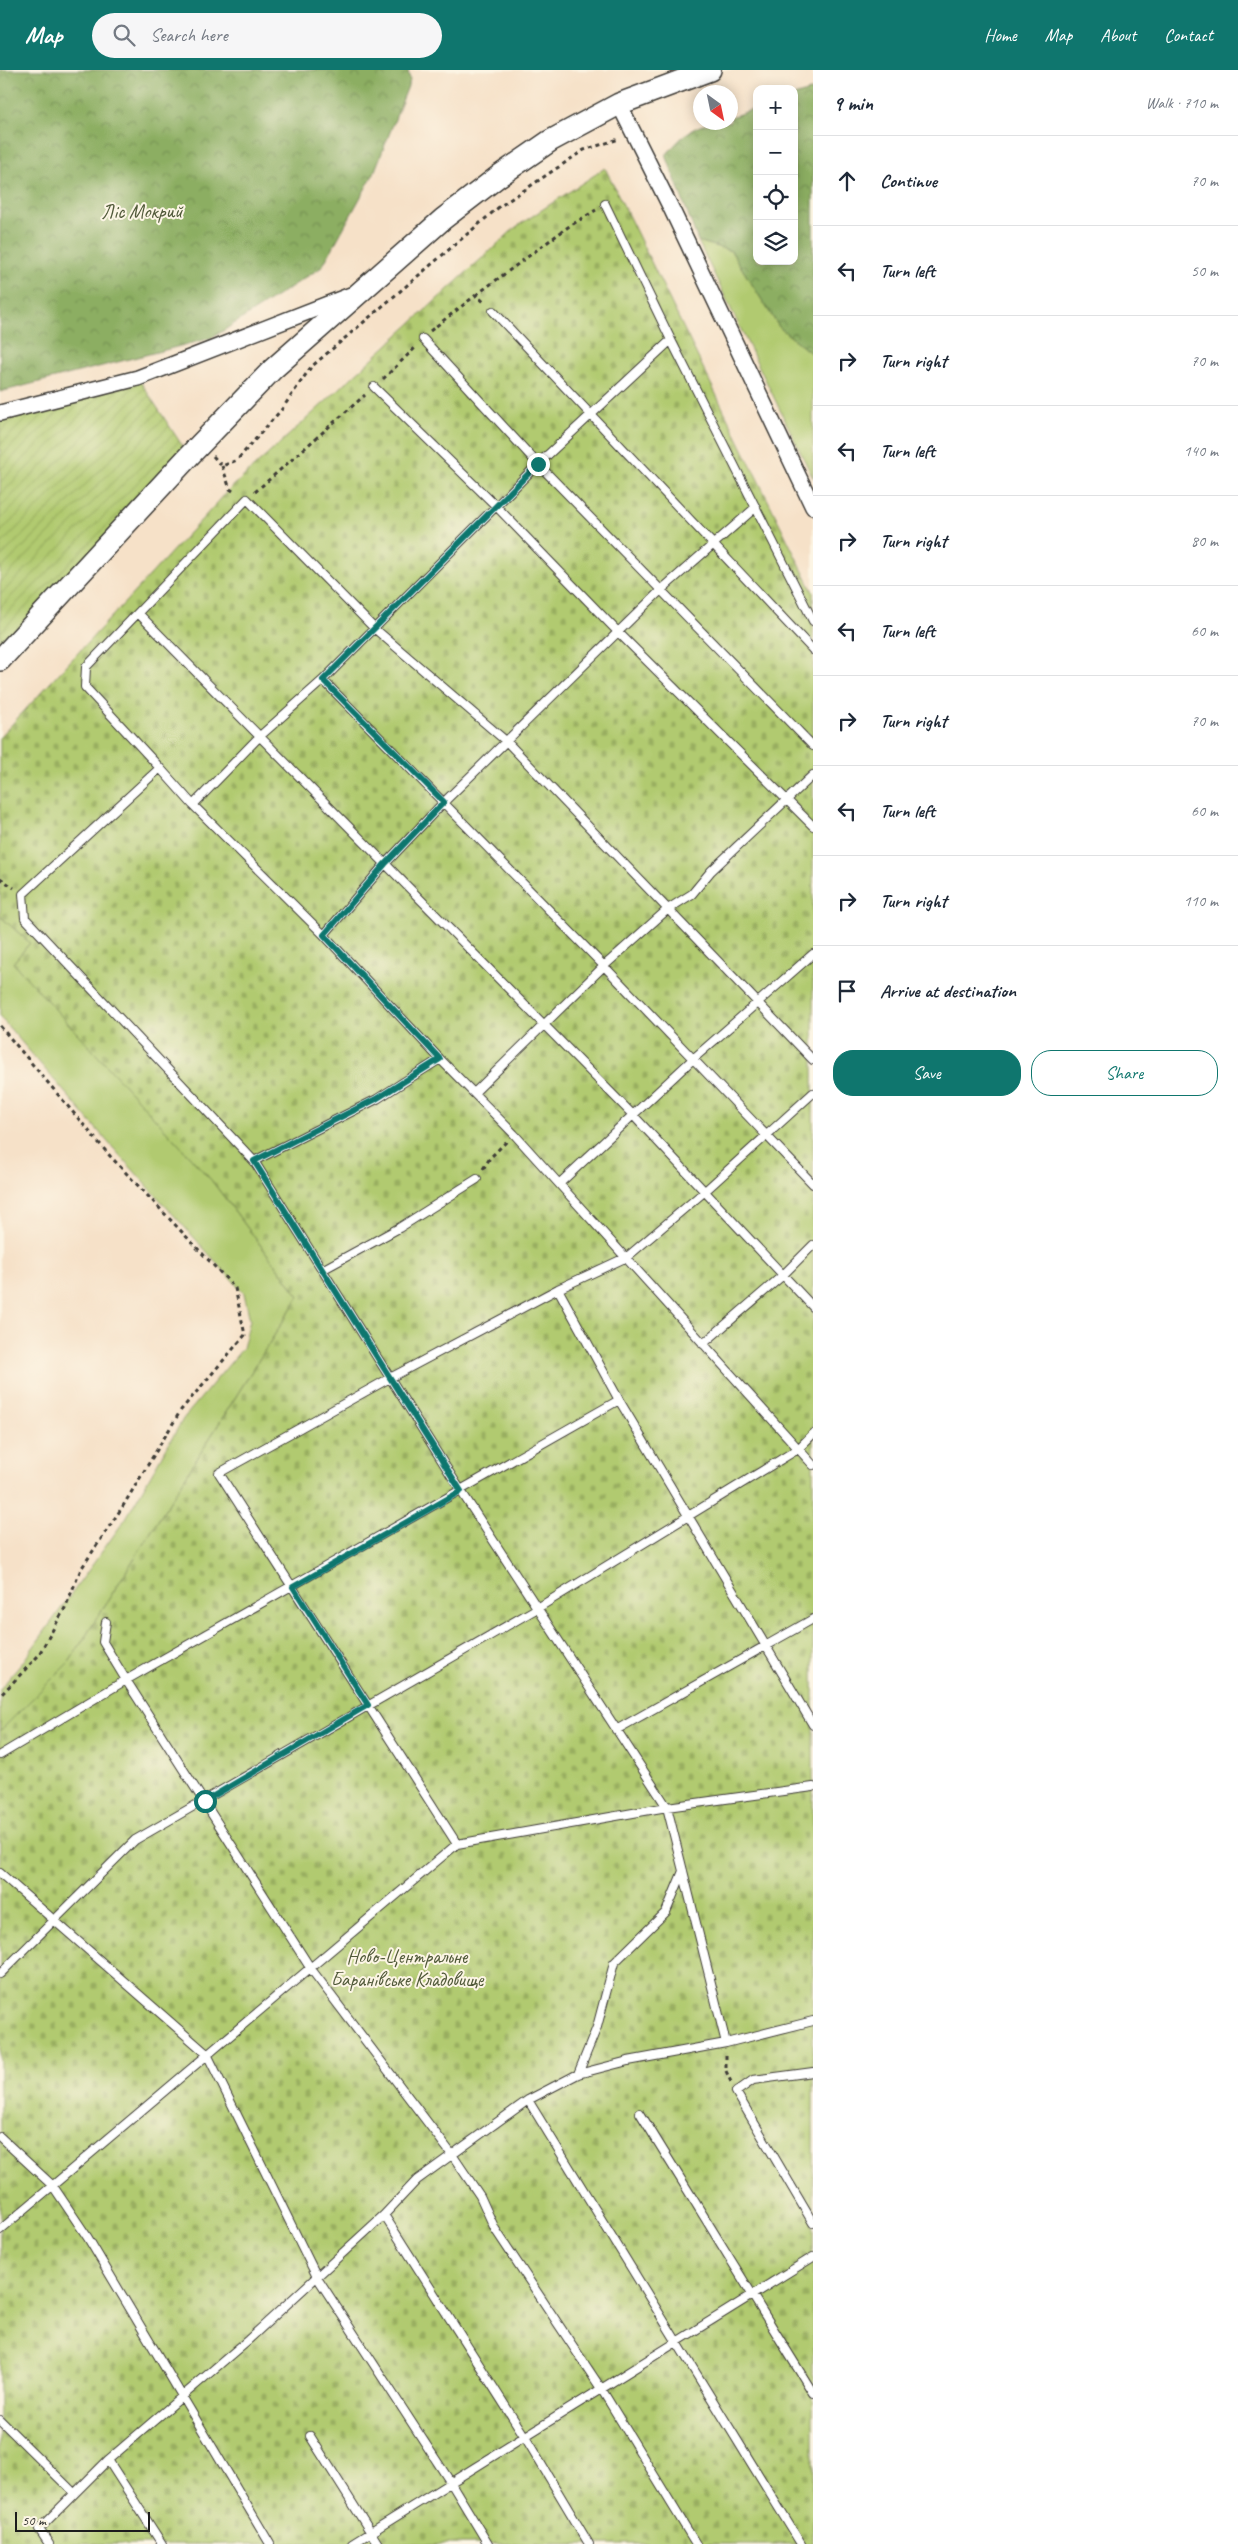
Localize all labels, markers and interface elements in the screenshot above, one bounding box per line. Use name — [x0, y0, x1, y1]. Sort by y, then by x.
search box — [92, 13, 442, 58]
text: Map — [25, 20, 62, 50]
icon: search — [110, 21, 138, 49]
text: Search here — [150, 23, 228, 47]
text: Home — [984, 24, 1017, 46]
text: Map — [1045, 24, 1072, 46]
text: About — [1100, 24, 1136, 46]
text: Contact — [1164, 24, 1213, 46]
north arrow — [693, 85, 738, 130]
map controls — [753, 85, 798, 265]
button: + — [753, 85, 798, 130]
text: 9 min — [833, 90, 873, 116]
text: Walk · 710 m — [1146, 93, 1218, 113]
button: − — [753, 130, 798, 175]
icon: ahead — [833, 167, 861, 195]
text: Continue — [880, 169, 937, 193]
text: 70 m — [1191, 171, 1218, 191]
button: locate — [753, 175, 798, 220]
park label: Ліс Мокрий — [101, 199, 184, 224]
button: layers — [753, 220, 798, 265]
icon: left — [833, 257, 861, 285]
text: Turn left — [880, 259, 935, 283]
text: 50 m — [1191, 261, 1218, 281]
icon: right — [833, 347, 861, 375]
text: Turn right — [880, 349, 947, 373]
text: 70 m — [1191, 351, 1218, 371]
icon: left — [833, 437, 861, 465]
text: Turn left — [880, 439, 935, 463]
text: 140 m — [1184, 441, 1218, 461]
route end — [527, 453, 550, 476]
icon: right — [833, 527, 861, 555]
text: Turn right — [880, 529, 947, 553]
text: 80 m — [1191, 531, 1218, 551]
icon: left — [833, 617, 861, 645]
text: Turn left — [880, 619, 935, 643]
text: 60 m — [1191, 621, 1218, 641]
icon: right — [833, 707, 861, 735]
text: Turn right — [880, 709, 947, 733]
text: 70 m — [1191, 711, 1218, 731]
icon: left — [833, 797, 861, 825]
text: Turn left — [880, 799, 935, 823]
text: 60 m — [1191, 801, 1218, 821]
icon: right — [833, 887, 861, 915]
text: Turn right — [880, 889, 947, 913]
text: 110 m — [1184, 891, 1218, 911]
icon: arrive — [833, 977, 861, 1005]
text: Arrive at destination — [880, 979, 1016, 1003]
button: Save — [833, 1050, 1021, 1096]
button: Share — [1031, 1050, 1218, 1096]
route start — [194, 1790, 217, 1813]
park label: Ново-Центральне Баранівське Кладовище — [331, 1944, 485, 1992]
scale bar — [15, 2509, 150, 2532]
text: 50 m — [22, 2512, 46, 2529]

